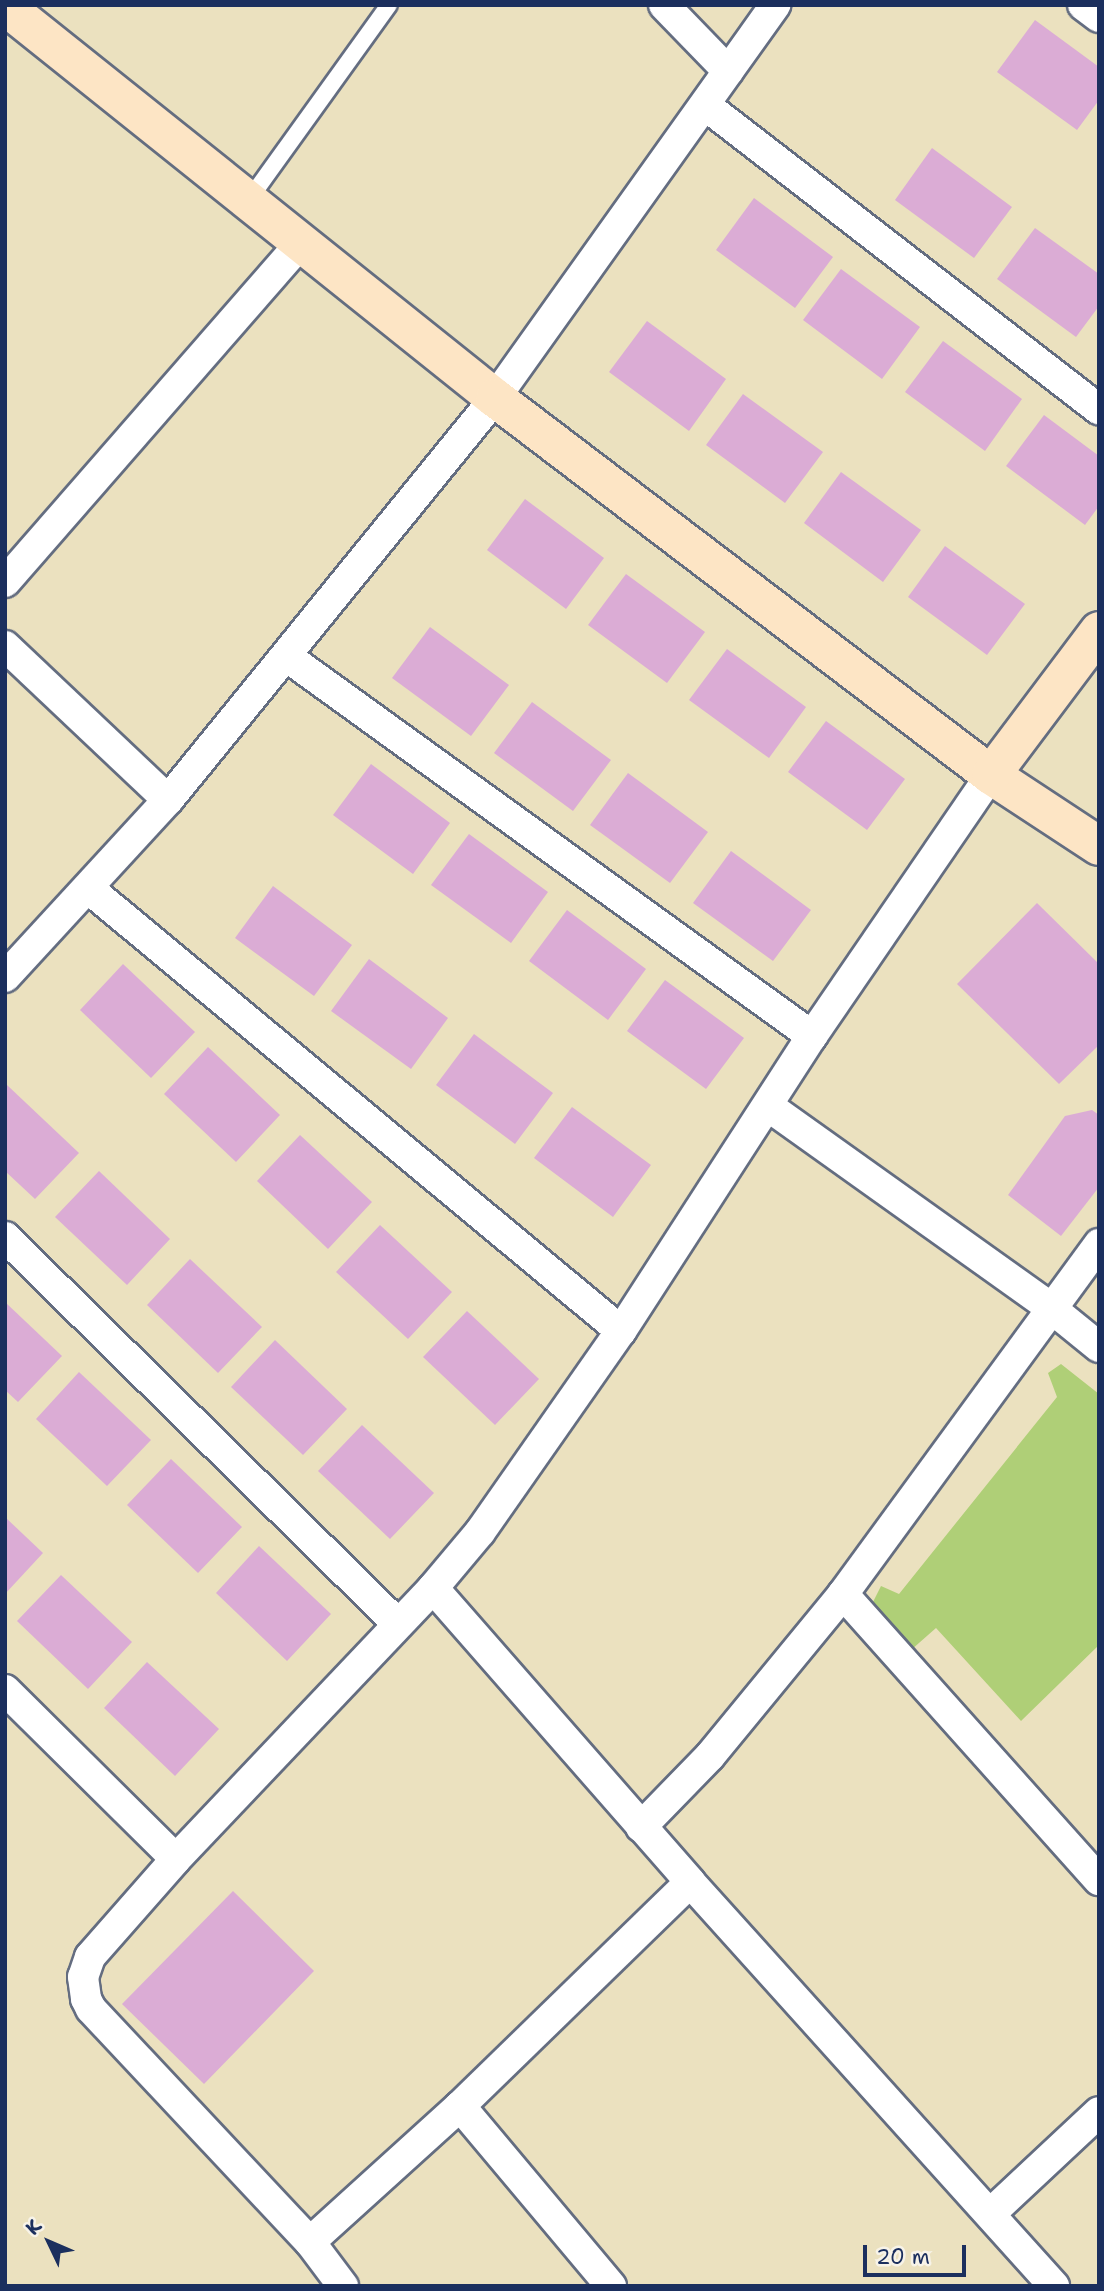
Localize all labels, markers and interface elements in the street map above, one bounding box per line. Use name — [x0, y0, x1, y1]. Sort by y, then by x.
north arrow — [14, 2207, 84, 2277]
text: K — [20, 2214, 47, 2240]
scale bar — [866, 2232, 969, 2276]
text: 20 m — [876, 2243, 930, 2271]

